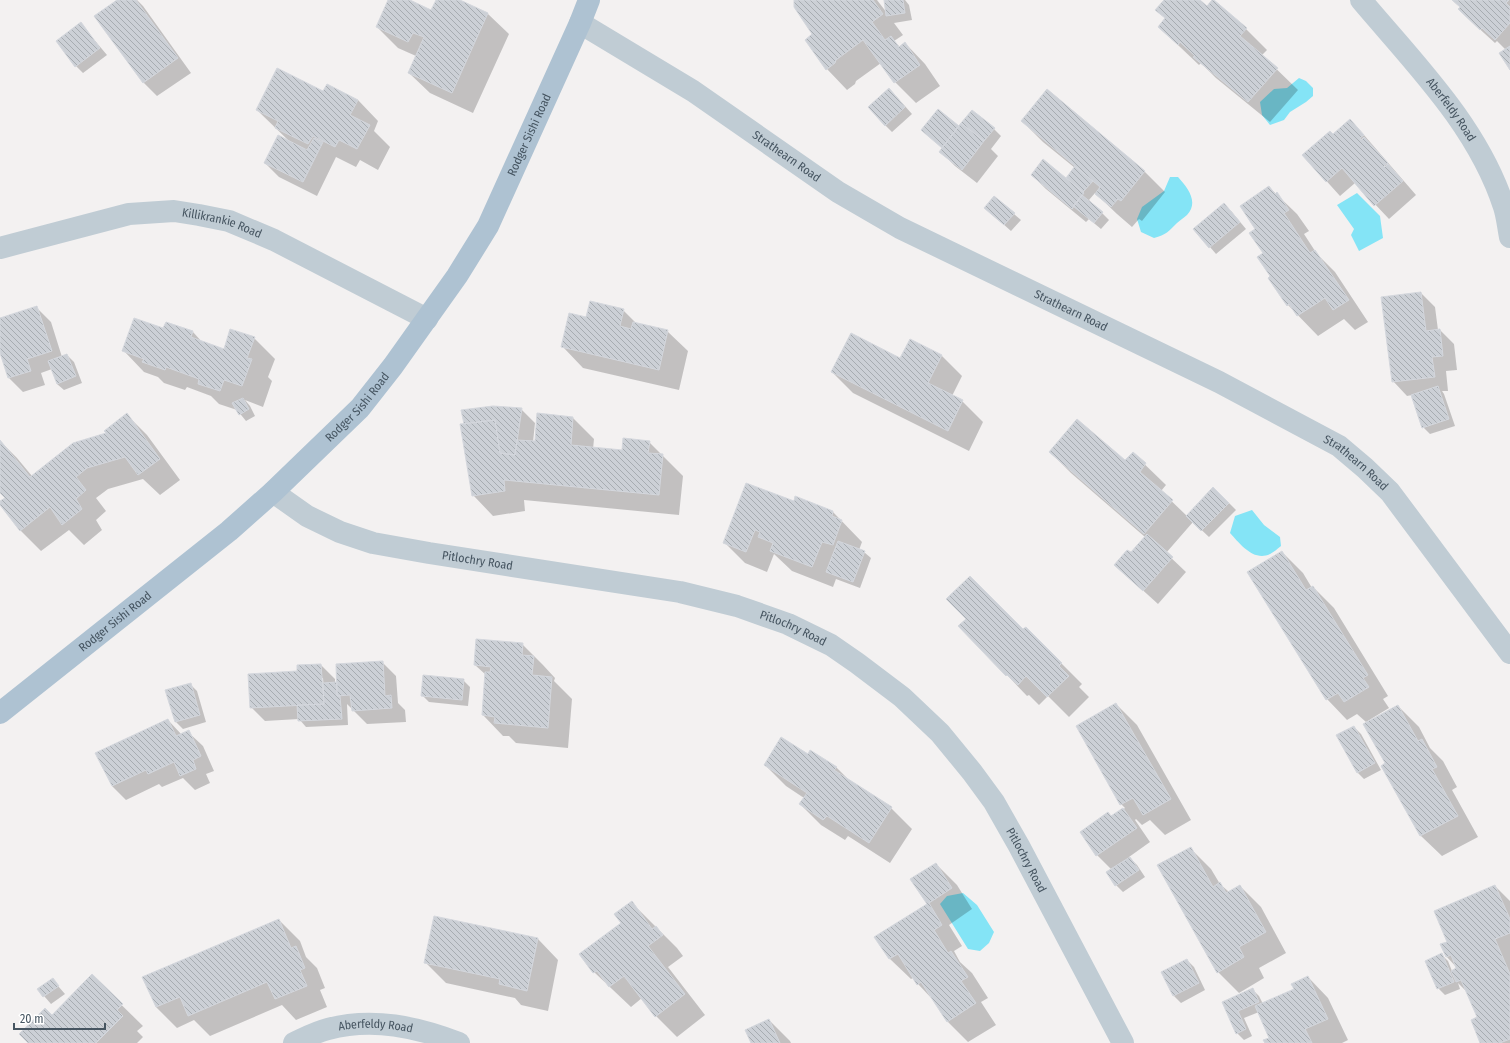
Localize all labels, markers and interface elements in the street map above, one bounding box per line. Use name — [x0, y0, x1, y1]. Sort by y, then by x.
street label: Aberfeldy Road — [1423, 75, 1479, 144]
street label: Rodger Sishi Road — [505, 92, 554, 178]
street label: Strathearn Road — [750, 128, 823, 185]
street label: Killikrankie Road — [181, 205, 264, 241]
street label: Strathearn Road — [1032, 287, 1110, 334]
street label: Rodger Sishi Road — [322, 370, 392, 445]
street label: Strathearn Road — [1321, 432, 1391, 493]
street label: Pitlochry Road — [441, 548, 514, 573]
street label: Rodger Sishi Road — [76, 588, 154, 655]
street label: Pitlochry Road — [758, 608, 829, 649]
street label: Pitlochry Road — [1003, 825, 1049, 895]
scale bar — [14, 1005, 105, 1031]
text: 20 m — [20, 1012, 44, 1026]
street label: Aberfeldy Road — [337, 1017, 414, 1036]

